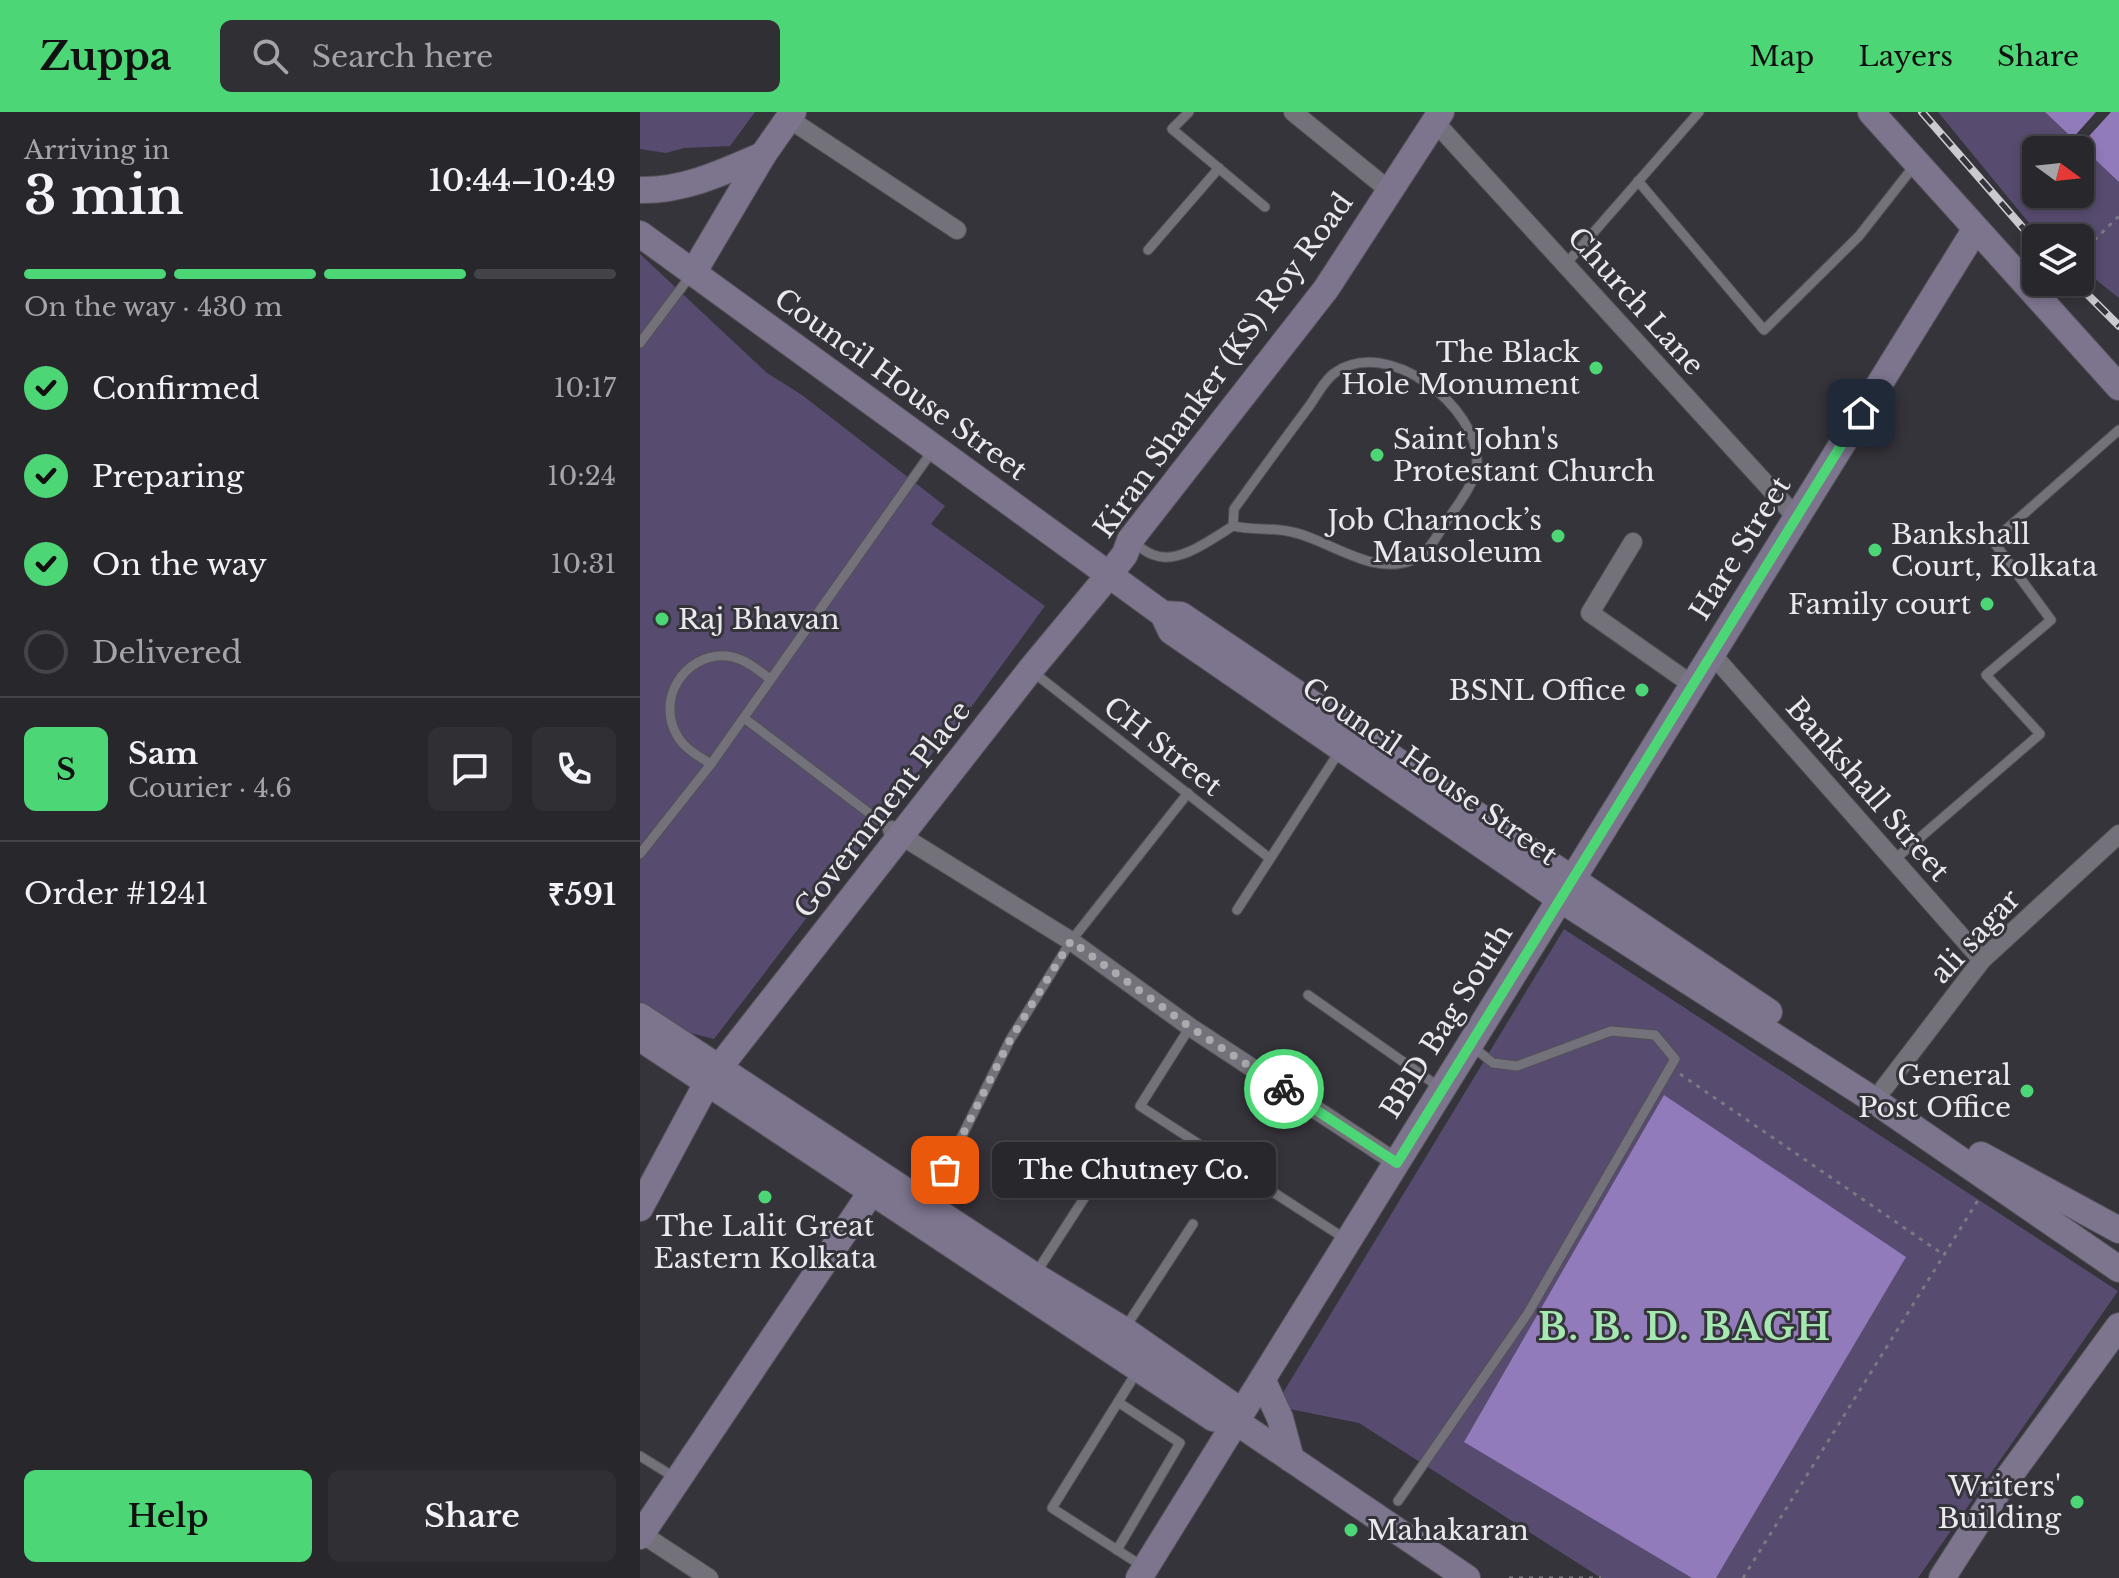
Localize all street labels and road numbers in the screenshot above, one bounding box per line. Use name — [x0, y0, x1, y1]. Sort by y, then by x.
street label: Kiran Shanker (KS) Roy Road — [1086, 186, 1360, 545]
street label: Church Lane — [1560, 220, 1711, 383]
street label: Council House Street — [768, 281, 1034, 488]
street label: Hare Street — [1682, 470, 1799, 627]
street label: Council House Street — [1295, 670, 1564, 873]
street label: CH Street — [1097, 689, 1229, 804]
street label: Bankshall Street — [1778, 690, 1957, 888]
street label: Government Place — [787, 694, 978, 925]
street label: ali sagar — [1923, 881, 2028, 991]
street label: BBD Bag South — [1373, 918, 1520, 1125]

